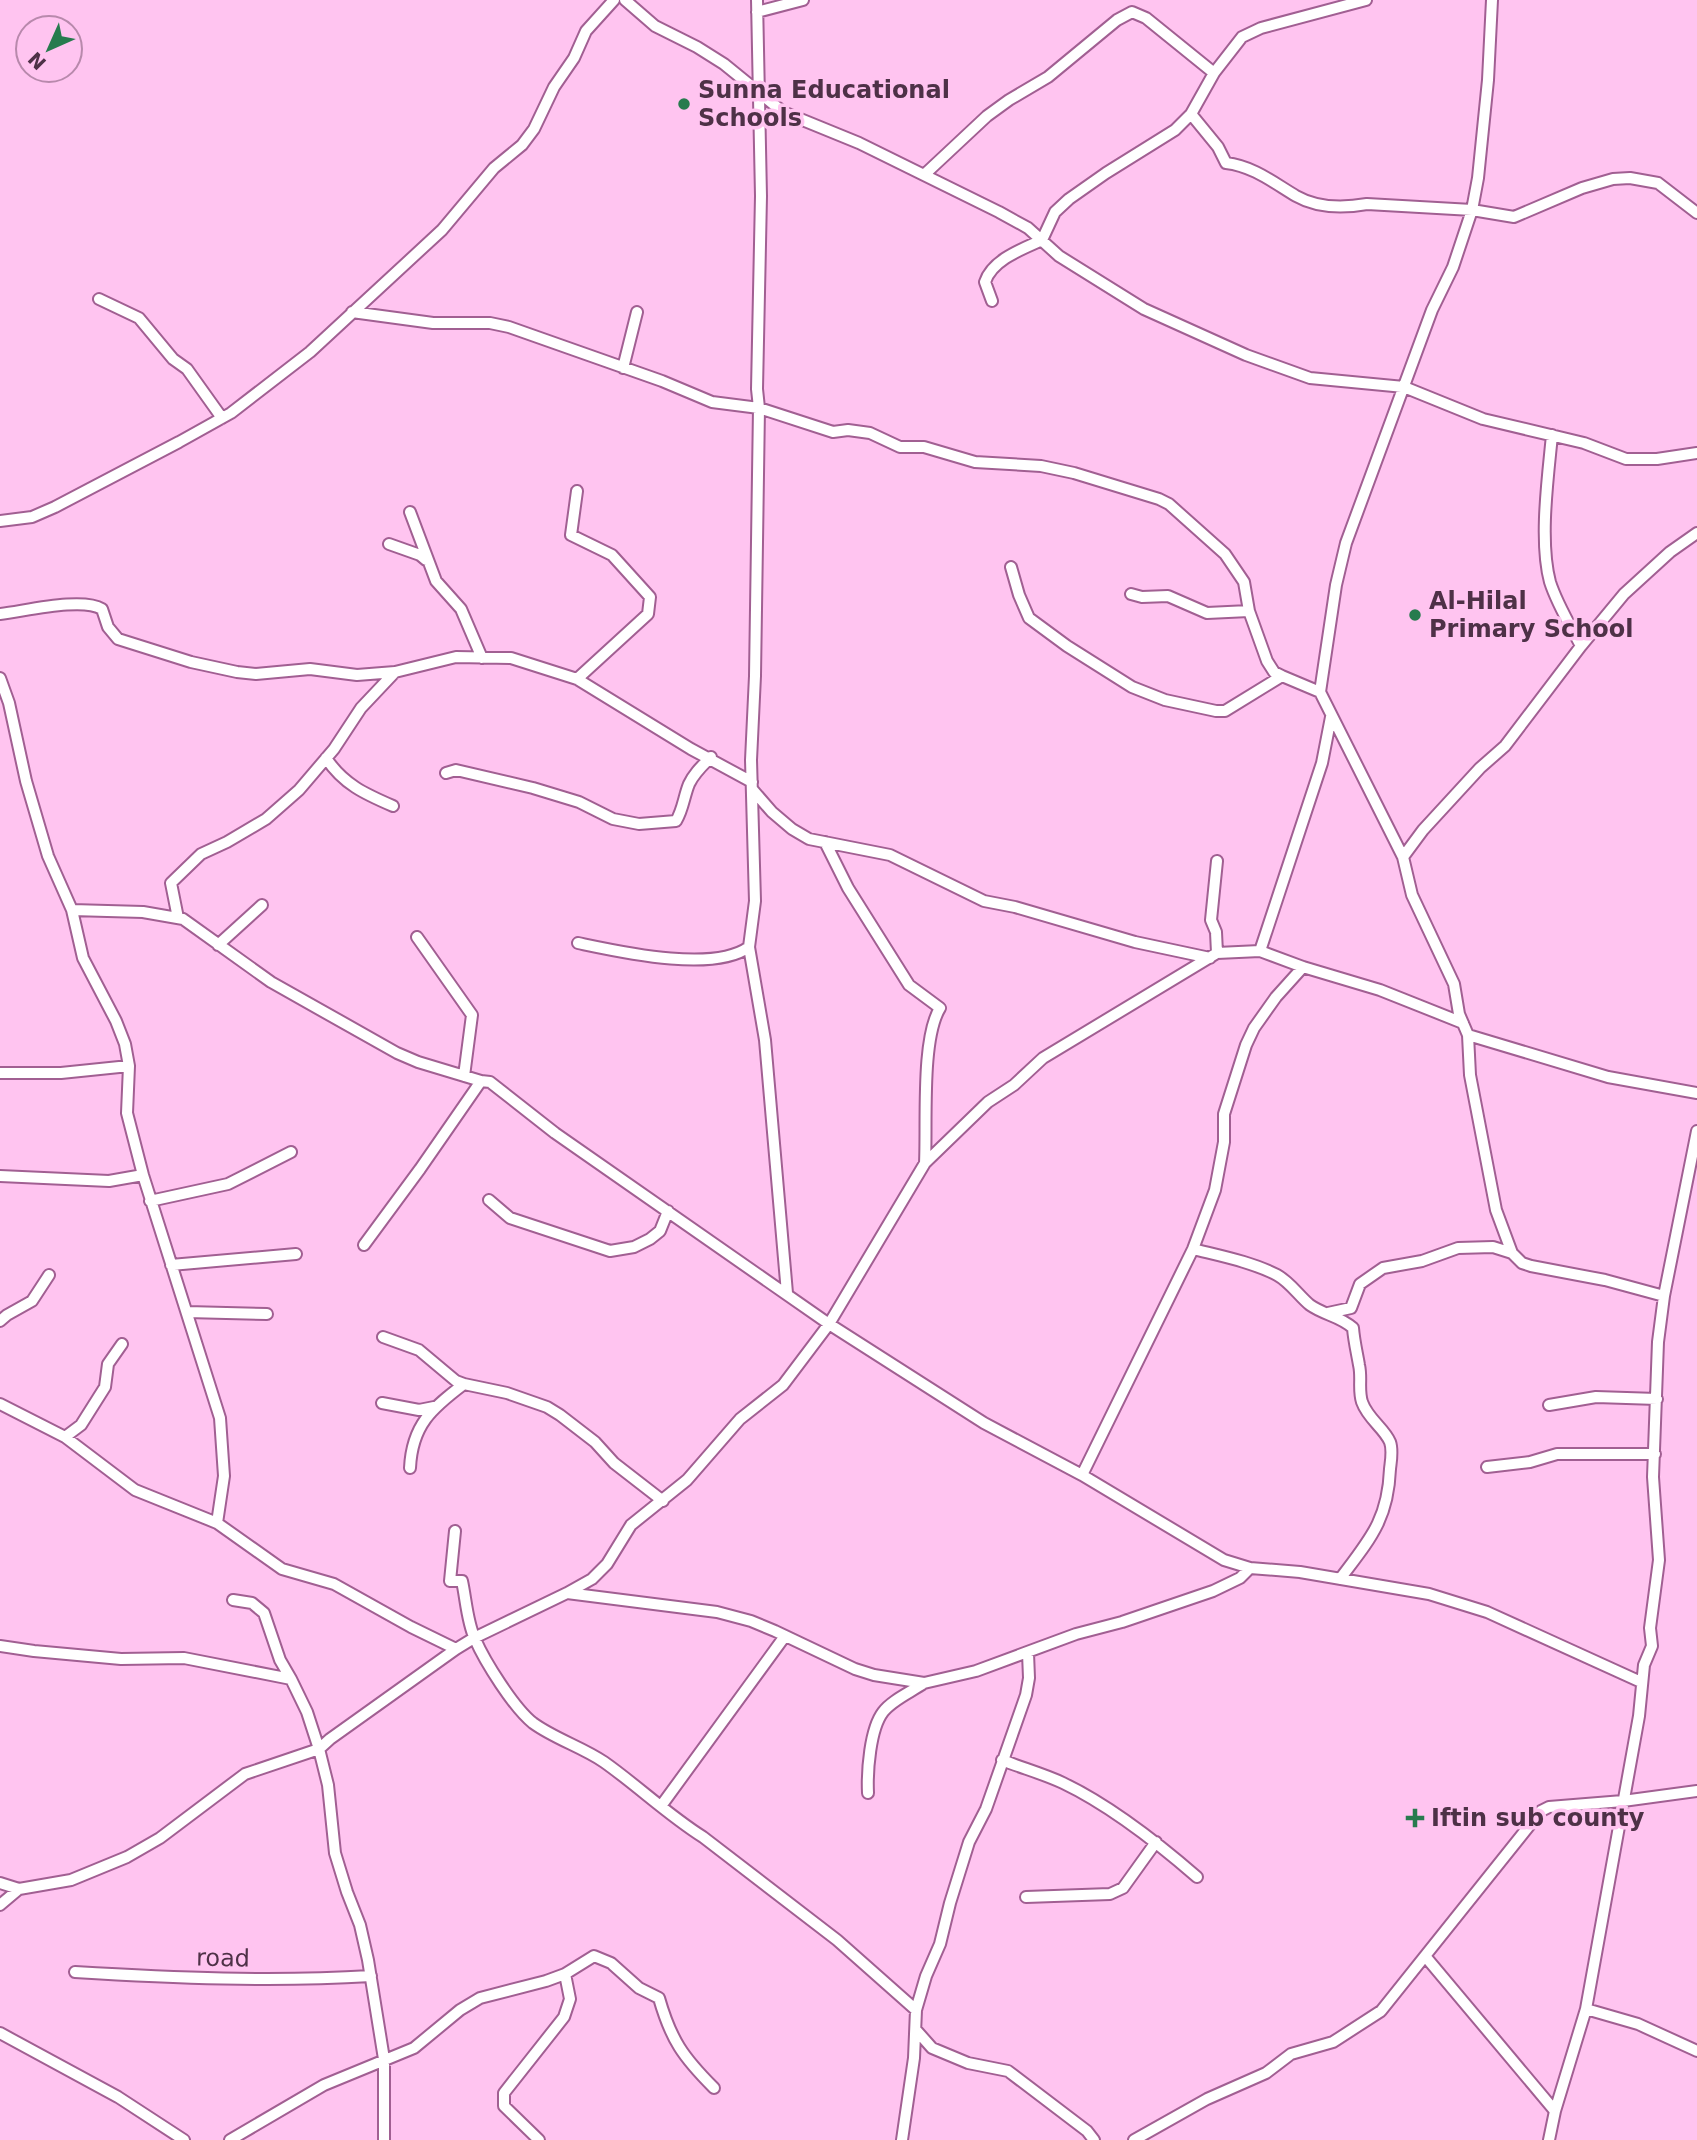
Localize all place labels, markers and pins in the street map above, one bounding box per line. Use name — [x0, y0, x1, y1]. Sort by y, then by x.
place label: Sunna Educational Schools — [698, 76, 950, 132]
marker: Sunna Educational Schools — [676, 96, 692, 112]
place label: Al-Hilal Primary School — [1429, 587, 1634, 643]
marker: Al-Hilal Primary School — [1407, 607, 1423, 623]
place label: Iftin sub county — [1431, 1804, 1645, 1832]
marker: Iftin sub county — [1405, 1808, 1425, 1828]

